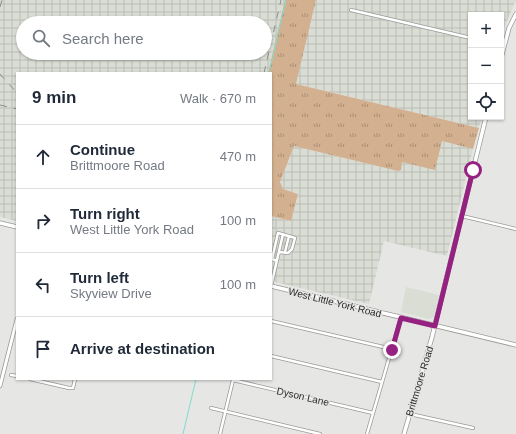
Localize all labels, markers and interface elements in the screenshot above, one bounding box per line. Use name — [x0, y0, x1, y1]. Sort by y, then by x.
map controls — [468, 12, 504, 120]
button: + — [468, 12, 504, 48]
search box — [16, 16, 272, 60]
icon: search — [30, 27, 52, 49]
text: Search here — [62, 30, 144, 47]
button: − — [468, 48, 504, 84]
button: locate — [468, 84, 504, 120]
text: 9 min — [32, 88, 76, 107]
text: Walk · 670 m — [180, 91, 256, 106]
text: Continue — [70, 141, 135, 158]
icon: ahead — [32, 146, 54, 168]
text: 470 m — [220, 149, 256, 164]
text: Brittmoore Road — [70, 158, 165, 173]
route start — [464, 161, 482, 179]
text: Turn right — [70, 205, 140, 222]
icon: right — [32, 210, 54, 232]
text: 100 m — [220, 213, 256, 228]
text: West Little York Road — [70, 222, 194, 237]
text: Turn left — [70, 269, 129, 286]
icon: left — [32, 274, 54, 296]
text: 100 m — [220, 277, 256, 292]
text: Skyview Drive — [70, 286, 152, 301]
street label: West Little York Road — [287, 286, 383, 319]
icon: arrive — [32, 338, 54, 360]
text: Arrive at destination — [70, 340, 215, 357]
route end — [383, 341, 401, 359]
street label: Brittmoore Road — [404, 345, 435, 418]
street label: Dyson Lane — [276, 385, 331, 408]

